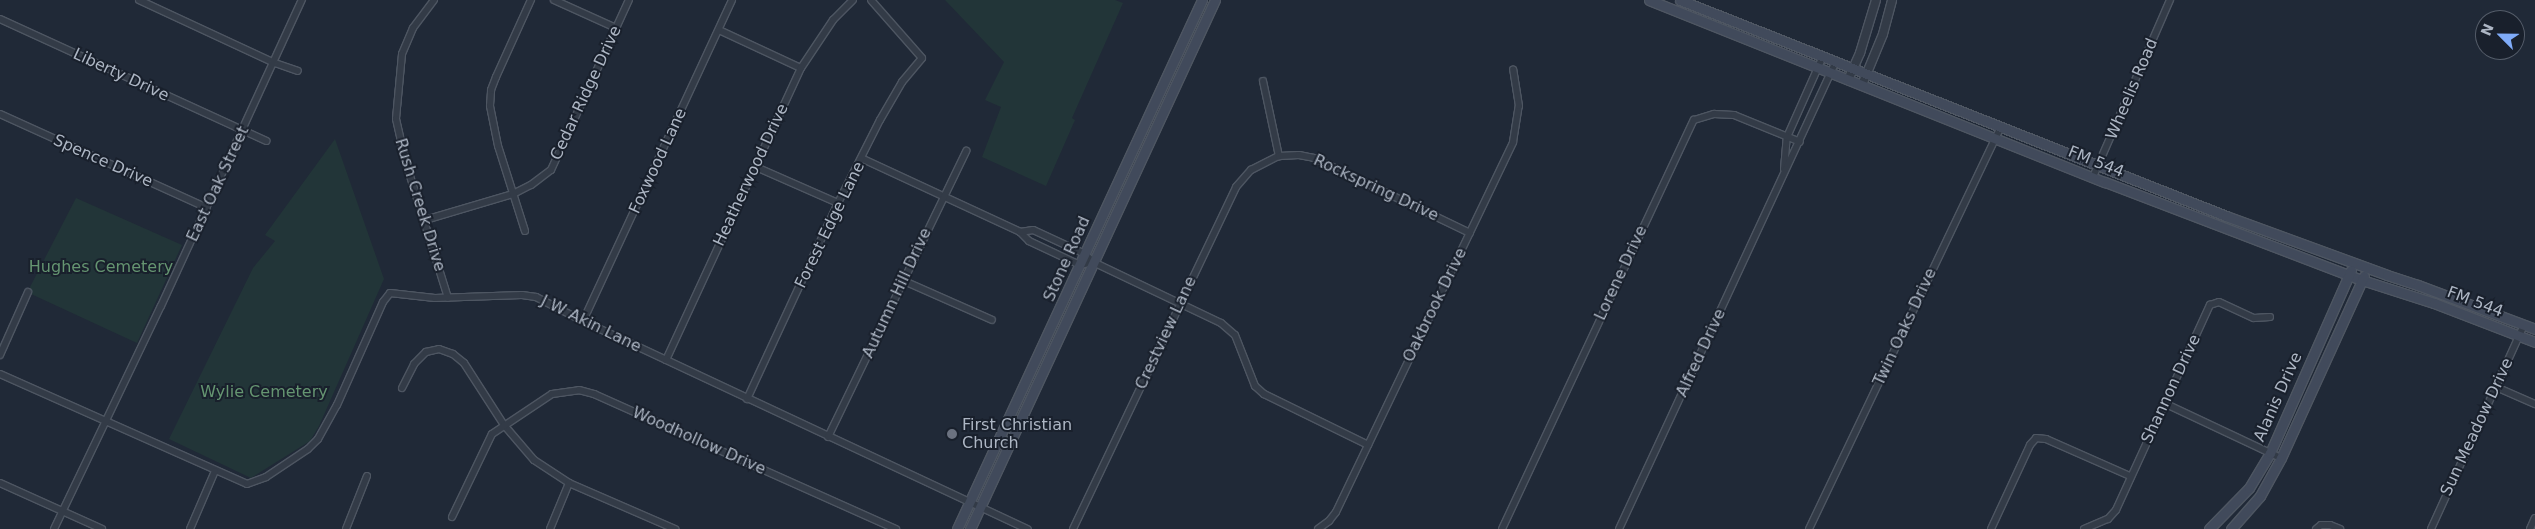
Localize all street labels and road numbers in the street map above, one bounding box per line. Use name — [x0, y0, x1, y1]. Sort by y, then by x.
street label: Cedar Ridge Drive — [546, 23, 626, 163]
street label: Wheelis Road — [2102, 35, 2162, 143]
street label: Liberty Drive — [70, 44, 172, 106]
street label: Heatherwood Drive — [710, 101, 792, 249]
street label: Foxwood Lane — [625, 105, 691, 217]
street label: East Oak Street — [183, 123, 253, 245]
street label: Spence Drive — [50, 131, 156, 191]
street label: Rush Creek Drive — [391, 136, 449, 274]
street label: FM 544 — [2065, 142, 2127, 182]
street label: Rockspring Drive — [1310, 151, 1442, 225]
street label: Forest Edge Lane — [791, 159, 869, 291]
street label: Stone Road — [1040, 213, 1094, 305]
street label: Lorene Drive — [1591, 223, 1651, 323]
street label: Autumn Hill Drive — [858, 225, 936, 361]
street label: Oakbrook Drive — [1399, 245, 1471, 365]
street label: Twin Oaks Drive — [1869, 265, 1941, 389]
street label: Crestview Lane — [1131, 273, 1201, 393]
street label: FM 544 — [2444, 283, 2506, 321]
street label: J W Akin Lane — [538, 291, 644, 357]
street label: Alfred Drive — [1672, 306, 1730, 400]
street label: Shannon Drive — [2137, 331, 2205, 447]
street label: Alanis Drive — [2250, 349, 2306, 445]
street label: Sun Meadow Drive — [2437, 355, 2517, 499]
street label: Woodhollow Drive — [629, 403, 769, 479]

